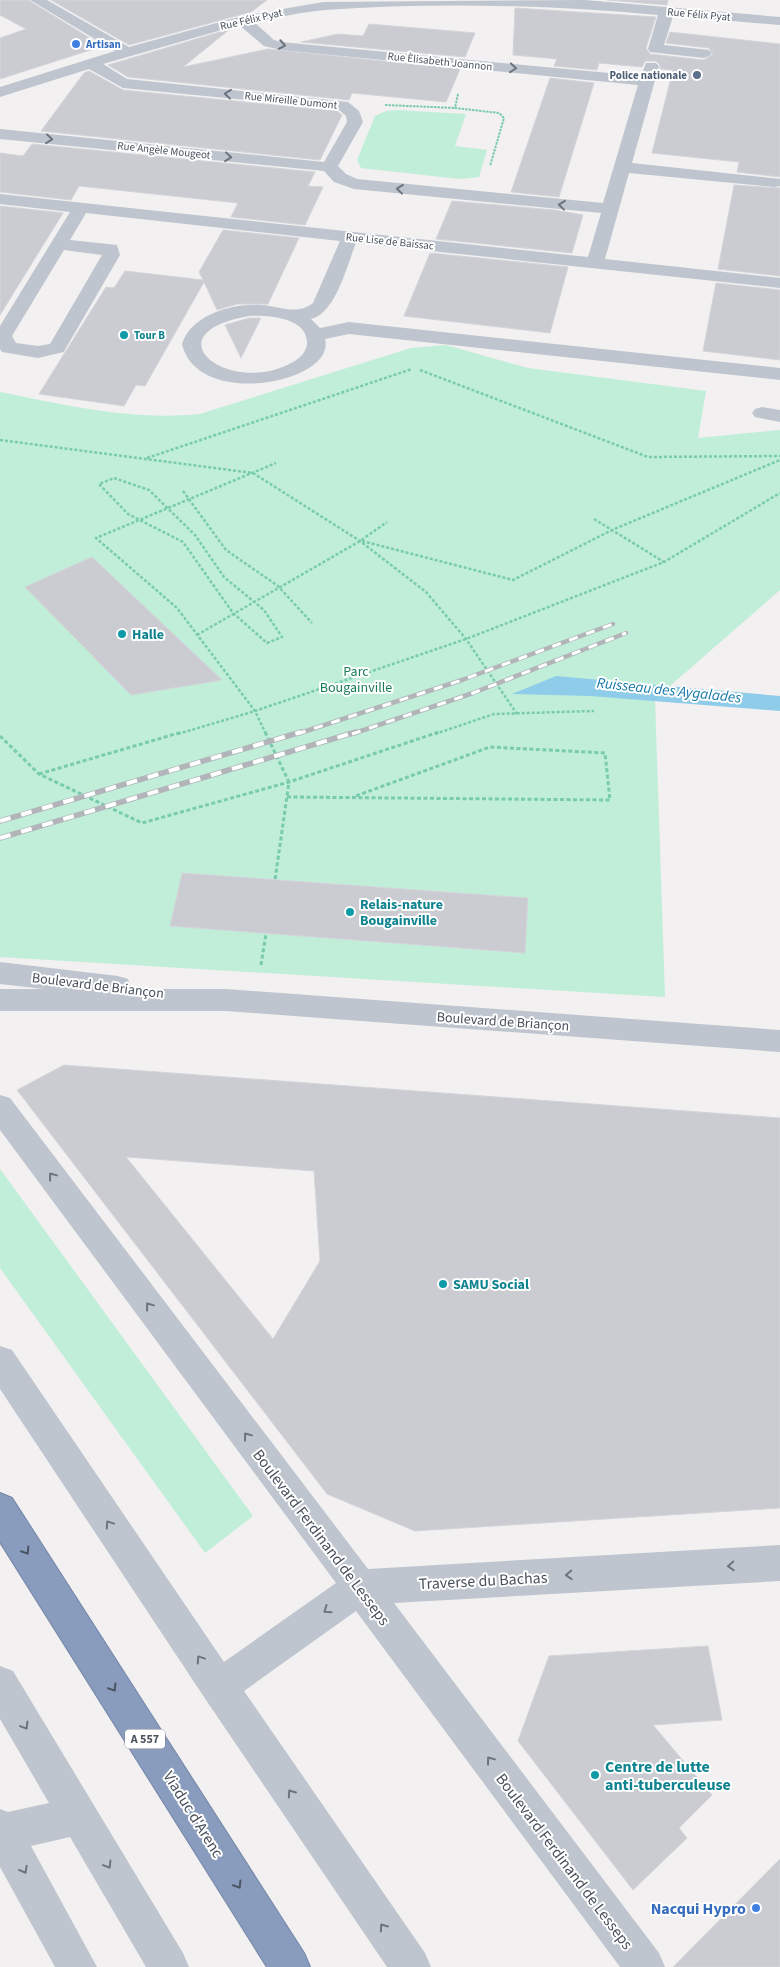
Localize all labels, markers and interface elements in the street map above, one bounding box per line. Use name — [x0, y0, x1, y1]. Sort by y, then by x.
street label: Rue Félix Pyat — [667, 4, 732, 25]
street label: Rue Félix Pyat — [218, 5, 284, 34]
place label: Artisan — [85, 37, 121, 52]
marker: Artisan — [70, 38, 82, 50]
one-way arrow — [277, 40, 286, 50]
street label: Rue Èlisabeth Joannon — [387, 49, 493, 74]
one-way arrow — [509, 62, 517, 73]
place label: Police nationale — [609, 68, 687, 83]
marker: Police nationale — [691, 69, 703, 81]
street label: Rue Mireille Dumont — [244, 88, 338, 113]
one-way arrow — [224, 89, 232, 100]
one-way arrow — [45, 133, 53, 144]
street label: Rue Angèle Mougeot — [117, 138, 211, 163]
one-way arrow — [224, 151, 232, 162]
one-way arrow — [396, 184, 404, 195]
one-way arrow — [558, 199, 566, 210]
street label: Rue Lise de Baissac — [345, 229, 435, 254]
place label: Tour B — [134, 328, 165, 343]
marker: Tour B — [118, 329, 130, 341]
place label: Halle — [132, 625, 164, 645]
marker: Halle — [116, 628, 128, 640]
park label: Parc Bougainville — [320, 662, 392, 698]
water label: Ruisseau des Aygalades — [596, 672, 742, 709]
place label: Relais-nature Bougainville — [360, 895, 443, 931]
marker: Relais-nature Bougainville — [344, 906, 356, 918]
street label: Boulevard de Briançon — [31, 968, 165, 1004]
street label: Boulevard de Briançon — [436, 1007, 570, 1037]
one-way arrow — [49, 1172, 58, 1182]
place label: SAMU Social — [453, 1275, 529, 1295]
marker: SAMU Social — [437, 1278, 449, 1290]
one-way arrow — [146, 1302, 155, 1312]
one-way arrow — [244, 1433, 252, 1442]
street label: Boulevard Ferdinand de Lesseps — [248, 1445, 395, 1631]
one-way arrow — [106, 1520, 115, 1530]
one-way arrow — [20, 1546, 29, 1555]
one-way arrow — [727, 1560, 735, 1571]
street label: Traverse du Bachas — [418, 1567, 548, 1595]
one-way arrow — [565, 1569, 573, 1580]
one-way arrow — [323, 1604, 333, 1613]
one-way arrow — [196, 1655, 206, 1664]
one-way arrow — [107, 1683, 117, 1692]
one-way arrow — [18, 1720, 28, 1729]
road number: A 557 — [125, 1730, 165, 1748]
place label: Centre de lutte anti-tuberculeuse — [605, 1756, 731, 1796]
one-way arrow — [487, 1757, 495, 1766]
street label: Viaduc d'Arenc — [158, 1767, 229, 1862]
street label: Boulevard Ferdinand de Lesseps — [491, 1769, 638, 1955]
marker: Centre de lutte anti-tuberculeuse — [589, 1769, 601, 1781]
one-way arrow — [288, 1789, 297, 1799]
one-way arrow — [101, 1860, 111, 1869]
one-way arrow — [17, 1865, 27, 1874]
one-way arrow — [232, 1879, 241, 1888]
place label: Nacqui Hypro — [651, 1898, 746, 1920]
marker: Nacqui Hypro — [750, 1902, 762, 1914]
one-way arrow — [380, 1923, 389, 1933]

